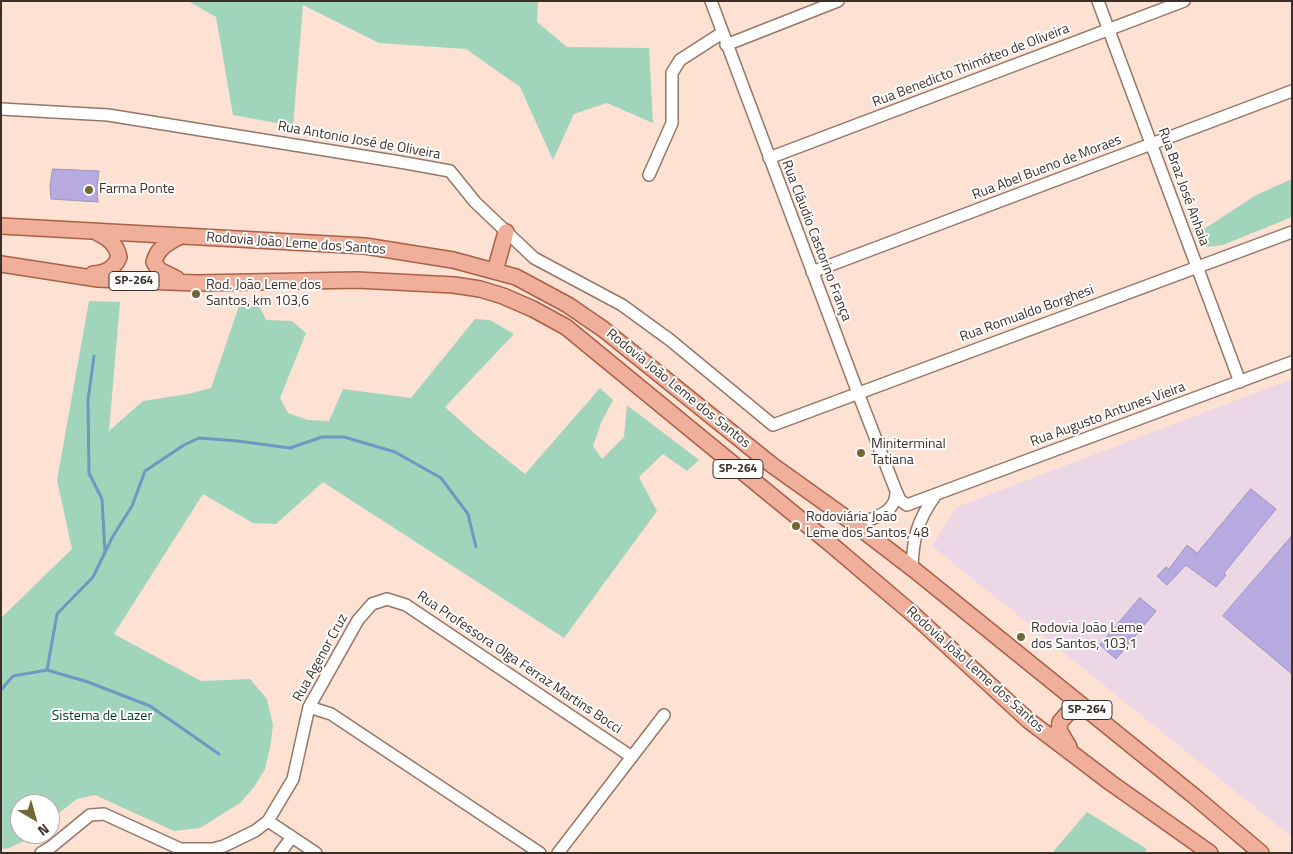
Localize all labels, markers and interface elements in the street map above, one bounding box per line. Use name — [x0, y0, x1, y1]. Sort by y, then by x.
street label: Rua Benedicto Thimóteo de Oliveira — [870, 21, 1072, 111]
street label: Rua Antonio José de Oliveira — [276, 118, 442, 164]
street label: Rua Braz José Anhaia — [1154, 126, 1212, 248]
street label: Rua Abel Bueno de Moraes — [970, 132, 1124, 204]
street label: Rua Cláudio Castorino França — [777, 158, 855, 324]
place label: Farma Ponte — [99, 182, 175, 198]
marker: Farma Ponte — [83, 184, 95, 196]
street label: Rodovia João Leme dos Santos — [206, 229, 386, 259]
road number: SP-264 — [109, 272, 159, 290]
place label: Rod. João Leme dos Santos, km 103,6 — [206, 278, 321, 310]
street label: Rua Romualdo Borghesi — [958, 282, 1096, 346]
marker: Rod. João Leme dos Santos, km 103,6 — [190, 288, 202, 300]
street label: Rodovia João Leme dos Santos — [603, 326, 753, 452]
street label: Rua Augusto Antunes Vieira — [1028, 379, 1188, 451]
place label: Miniterminal Tatiana — [871, 437, 946, 470]
marker: Miniterminal Tatiana — [855, 447, 867, 459]
road number: SP-264 — [713, 459, 763, 478]
place label: Rodoviária João Leme dos Santos, 48 — [806, 510, 929, 542]
marker: Rodoviária João Leme dos Santos, 48 — [790, 520, 802, 532]
street label: Rua Professora Olga Ferraz Martins Bocci — [413, 588, 625, 738]
street label: Rodovia João Leme dos Santos — [902, 603, 1048, 737]
street label: Rua Agenor Cruz — [290, 611, 352, 705]
place label: Rodovia João Leme dos Santos, 103,1 — [1031, 621, 1143, 654]
marker: Rodovia João Leme dos Santos, 103,1 — [1015, 631, 1027, 643]
road number: SP-264 — [1062, 700, 1112, 720]
park label: Sistema de Lazer — [52, 709, 152, 725]
north arrow — [10, 794, 60, 844]
text: N — [34, 819, 54, 842]

